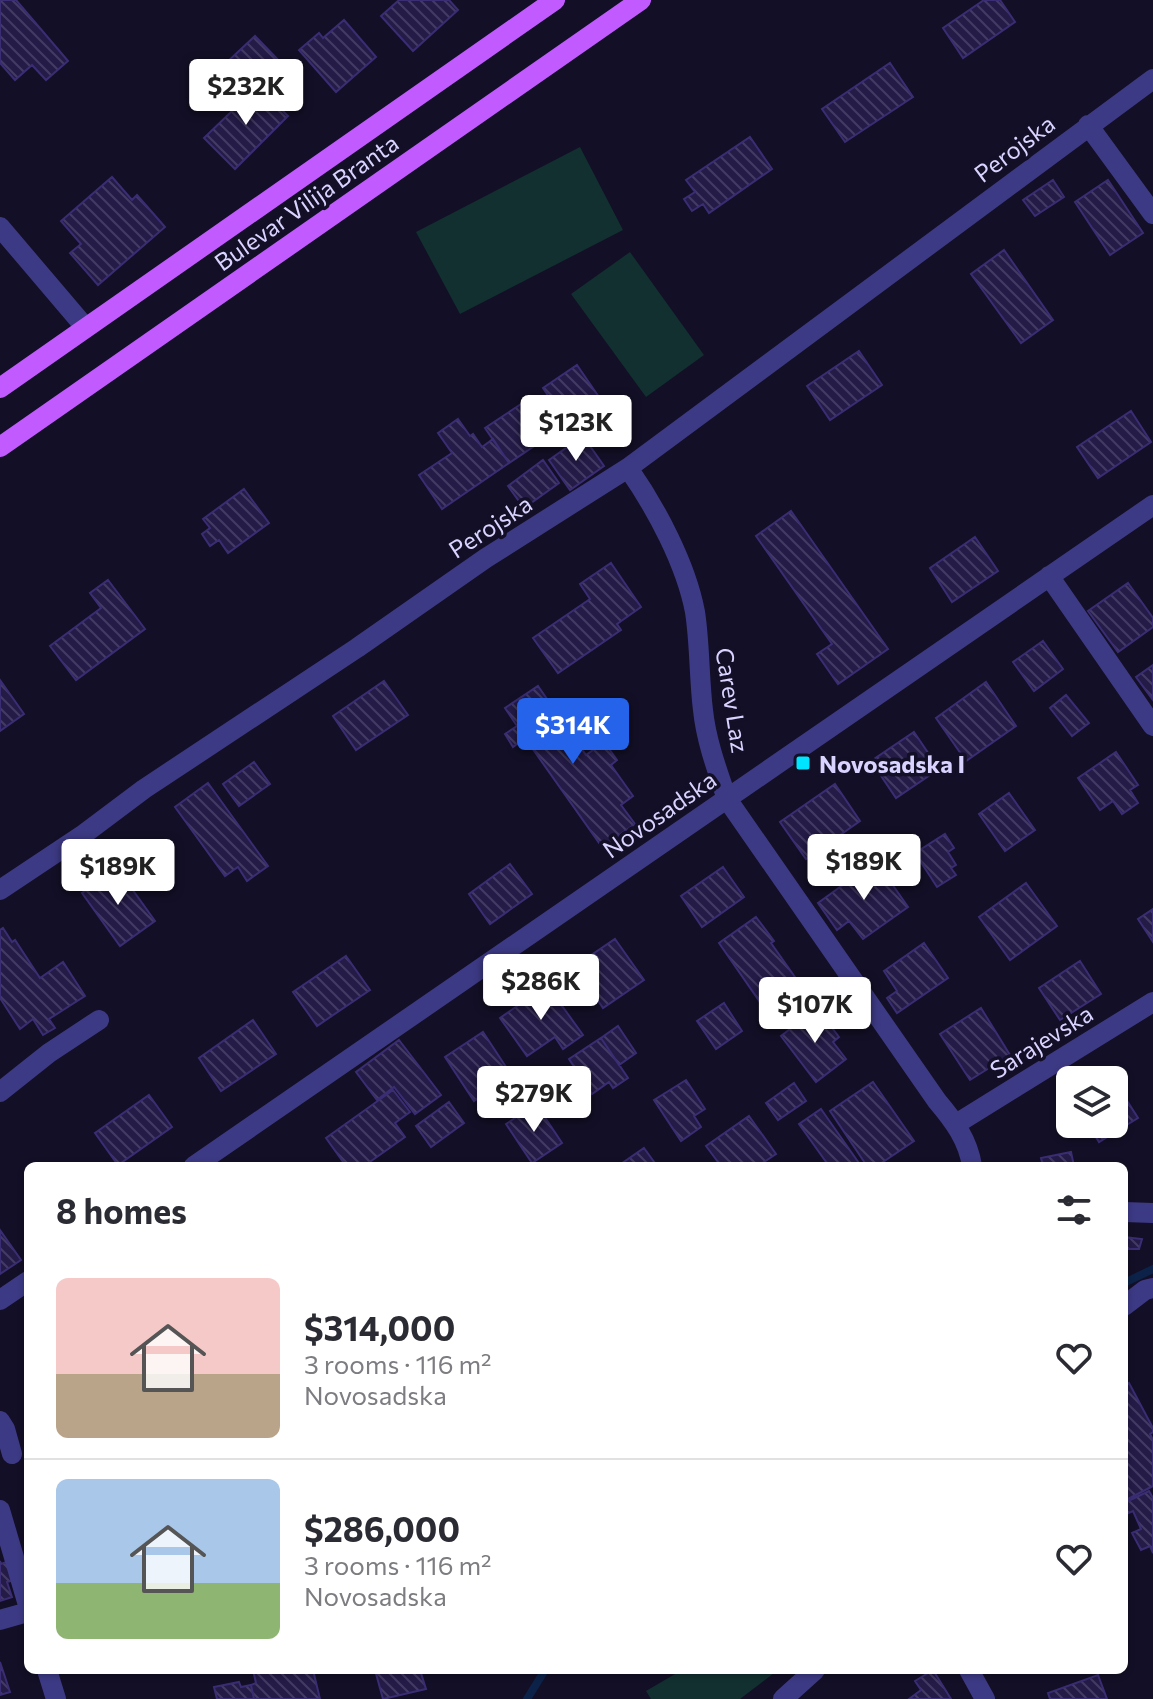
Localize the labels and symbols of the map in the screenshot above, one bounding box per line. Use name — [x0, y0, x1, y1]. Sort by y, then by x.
pin: $232K — [190, 59, 302, 127]
street label: Perojska — [968, 108, 1060, 188]
street label: Bulevar Vilija Branta — [208, 128, 404, 276]
pin: $123K — [520, 395, 632, 463]
street label: Perojska — [443, 488, 537, 564]
street label: Carev Laz — [710, 646, 756, 755]
pin: $314K — [517, 698, 629, 766]
place label: Novosadska I — [819, 749, 965, 778]
marker: Novosadska I — [794, 754, 812, 772]
street label: Novosadska — [597, 764, 721, 864]
pin: $189K — [808, 834, 920, 902]
pin: $189K — [62, 839, 174, 907]
pin: $286K — [485, 954, 597, 1022]
pin: $107K — [759, 977, 871, 1045]
street label: Sarajevska — [984, 998, 1098, 1084]
pin: $279K — [478, 1066, 590, 1134]

